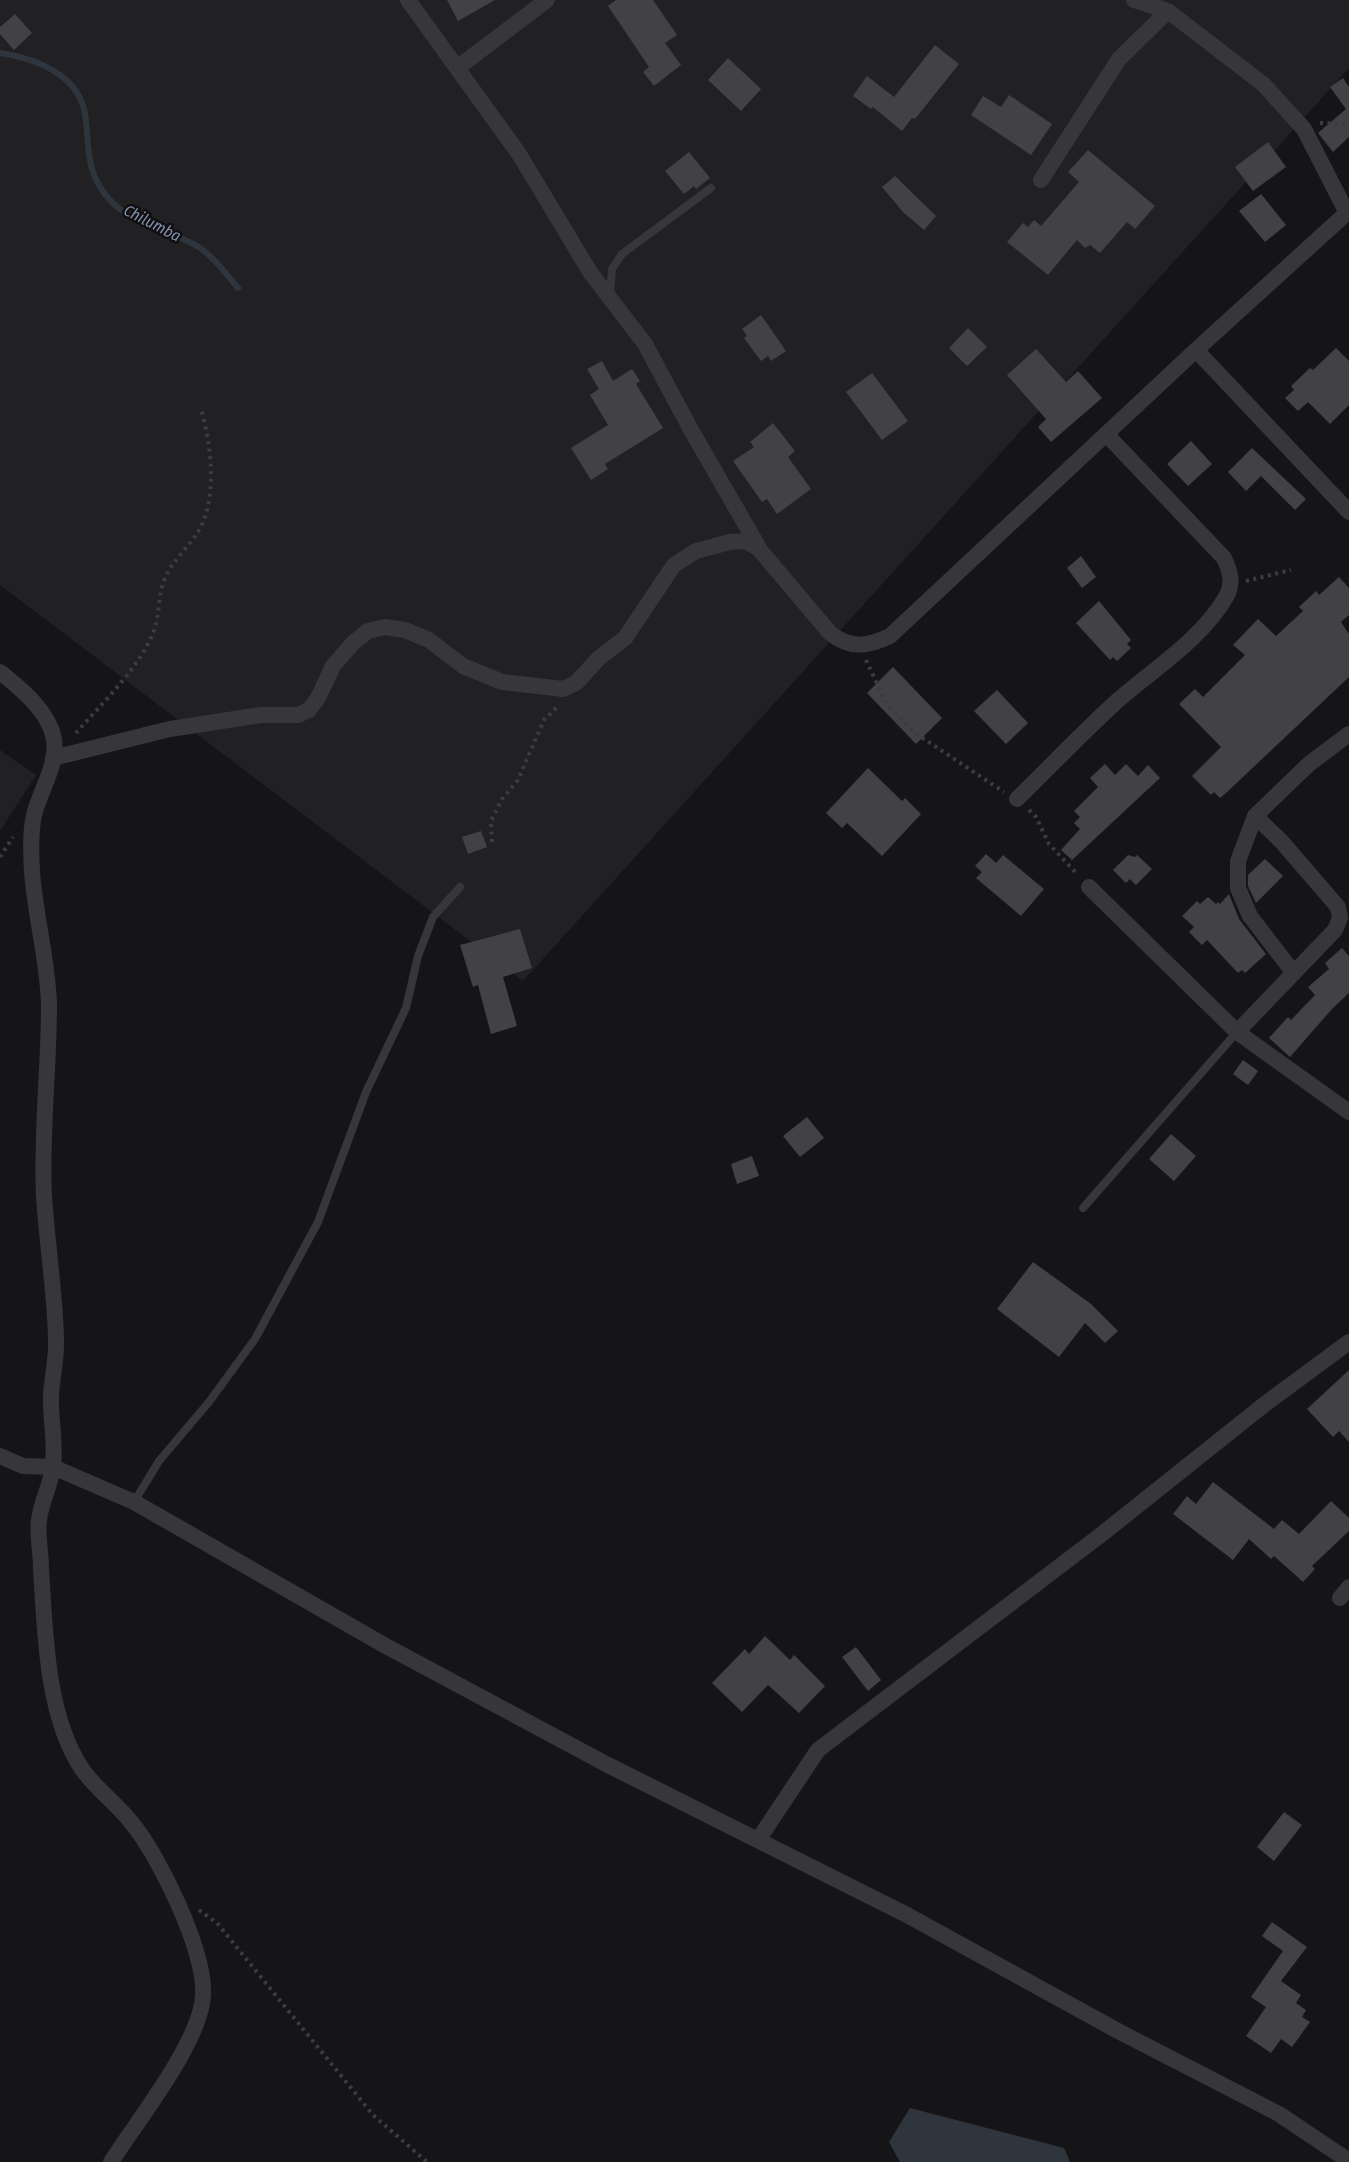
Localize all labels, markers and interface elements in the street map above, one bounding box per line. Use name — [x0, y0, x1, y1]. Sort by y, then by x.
water label: Chilumba — [120, 201, 184, 247]

